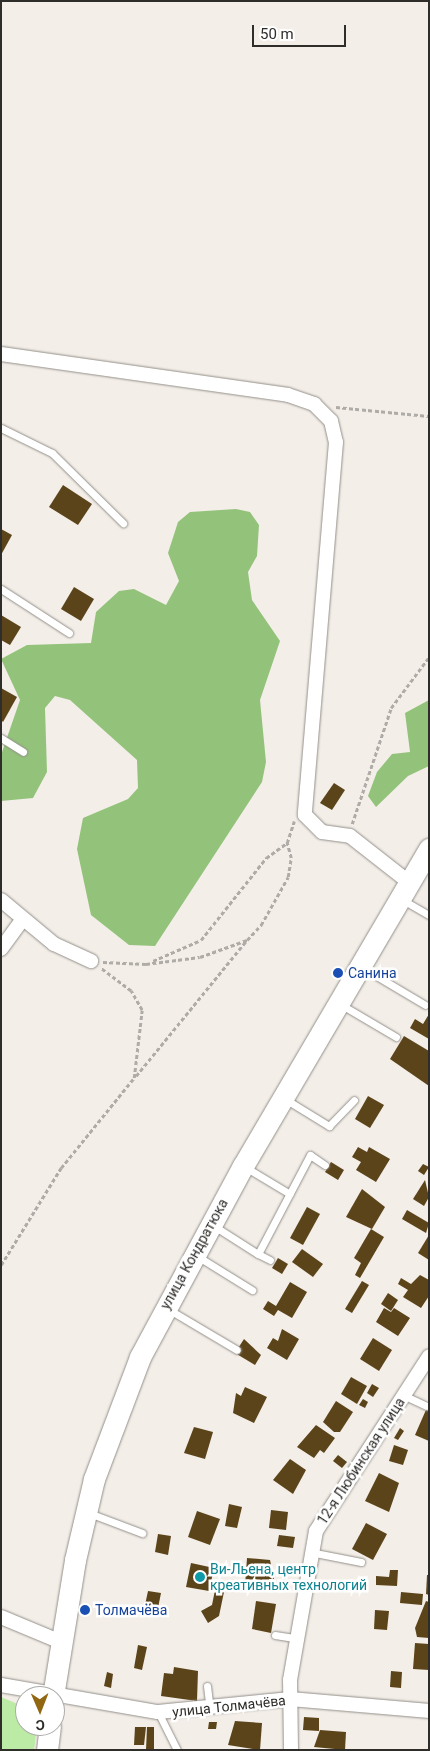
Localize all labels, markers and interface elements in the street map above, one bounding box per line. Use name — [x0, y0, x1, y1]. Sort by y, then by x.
scale bar — [255, 15, 349, 47]
text: 50 m — [260, 25, 294, 43]
place label: Санина — [348, 965, 397, 981]
marker: Санина — [332, 967, 344, 979]
street label: улица Кондратюка — [157, 1196, 231, 1312]
street label: 12-я Любинская улица — [314, 1394, 408, 1528]
place label: Ви-Льена, центр креативных технологий — [210, 1561, 367, 1594]
marker: Ви-Льена, центр креативных технологий — [194, 1571, 206, 1583]
place label: Толмачёва — [95, 1602, 167, 1618]
marker: Толмачёва — [79, 1604, 91, 1616]
north arrow — [15, 1686, 65, 1736]
street label: улица Толмачёва — [171, 1692, 287, 1720]
text: С — [36, 1717, 45, 1733]

